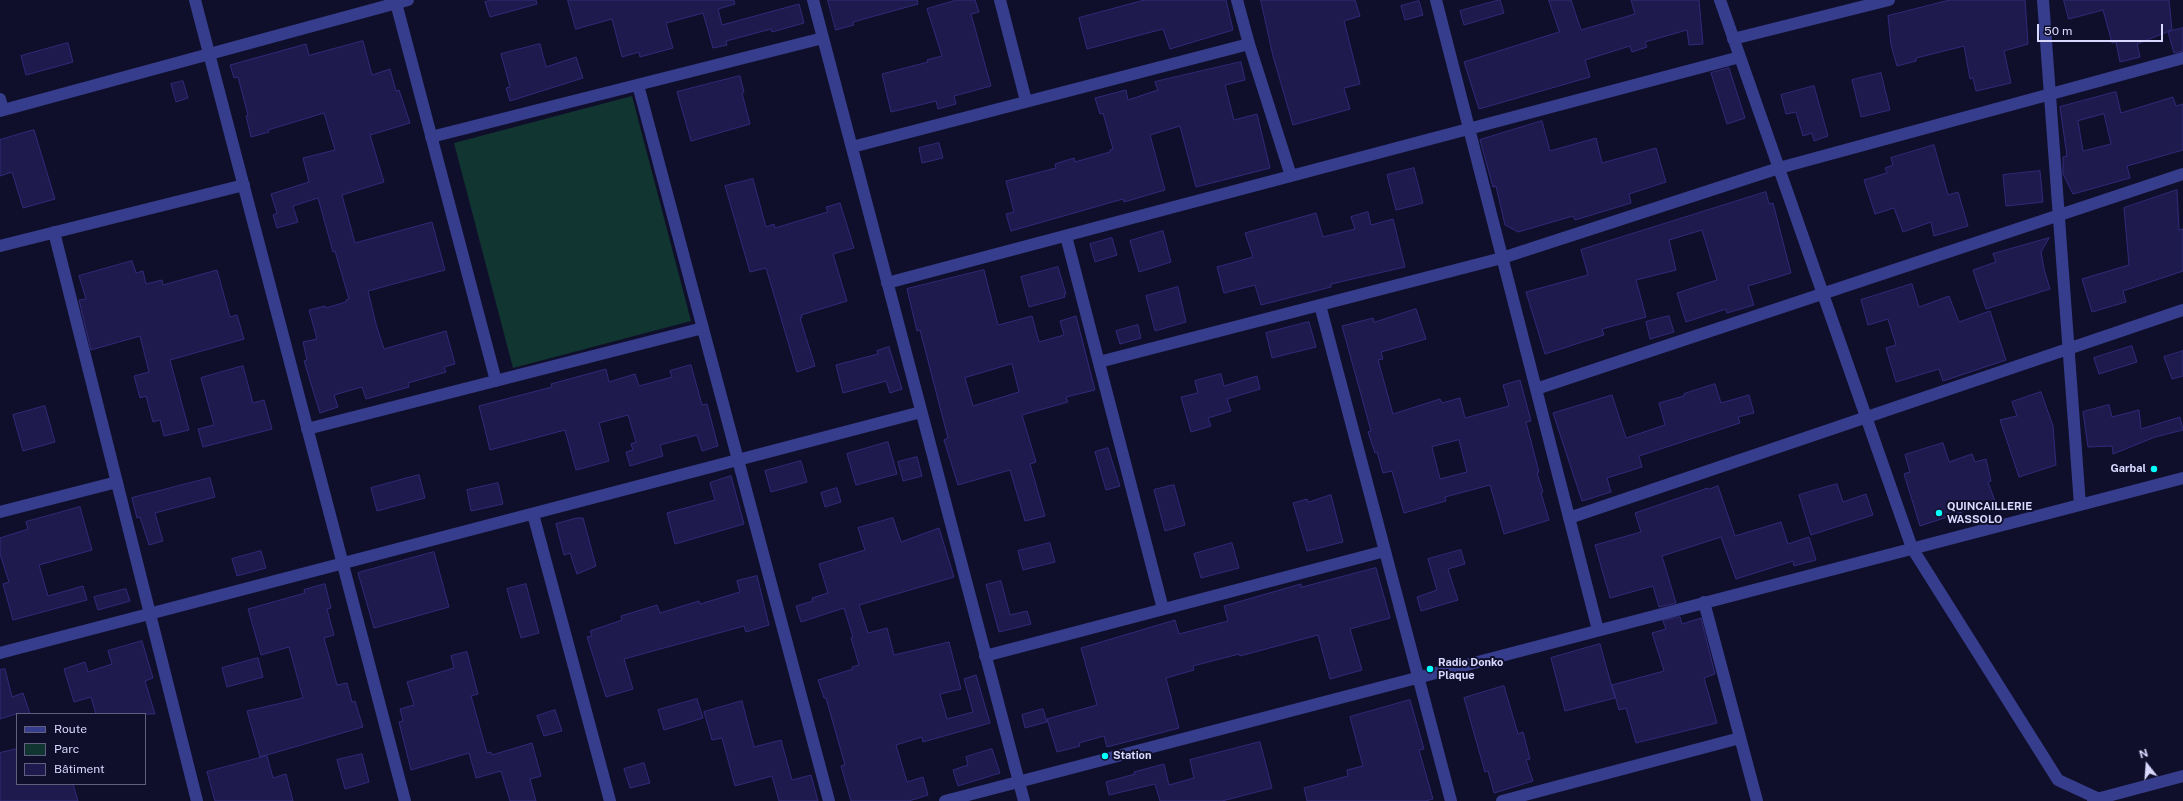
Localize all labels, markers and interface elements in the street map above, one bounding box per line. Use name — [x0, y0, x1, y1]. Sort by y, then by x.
scale bar — [2039, 16, 2165, 42]
text: 50 m — [2044, 24, 2072, 38]
place label: Garbal — [2110, 462, 2146, 476]
marker: Garbal — [2149, 464, 2159, 474]
place label: QUINCAILLERIE WASSOLO — [1947, 500, 2032, 526]
marker: QUINCAILLERIE WASSOLO — [1934, 508, 1944, 518]
place label: Radio Donko Plaque — [1438, 656, 1503, 682]
marker: Radio Donko Plaque — [1425, 664, 1435, 674]
legend — [16, 713, 146, 785]
text: Route — [54, 722, 87, 736]
text: Parc — [54, 742, 79, 756]
north arrow — [2127, 745, 2167, 785]
text: N — [2138, 747, 2149, 761]
place label: Station — [1113, 749, 1151, 763]
marker: Station — [1100, 751, 1110, 761]
text: Bâtiment — [54, 762, 105, 776]

